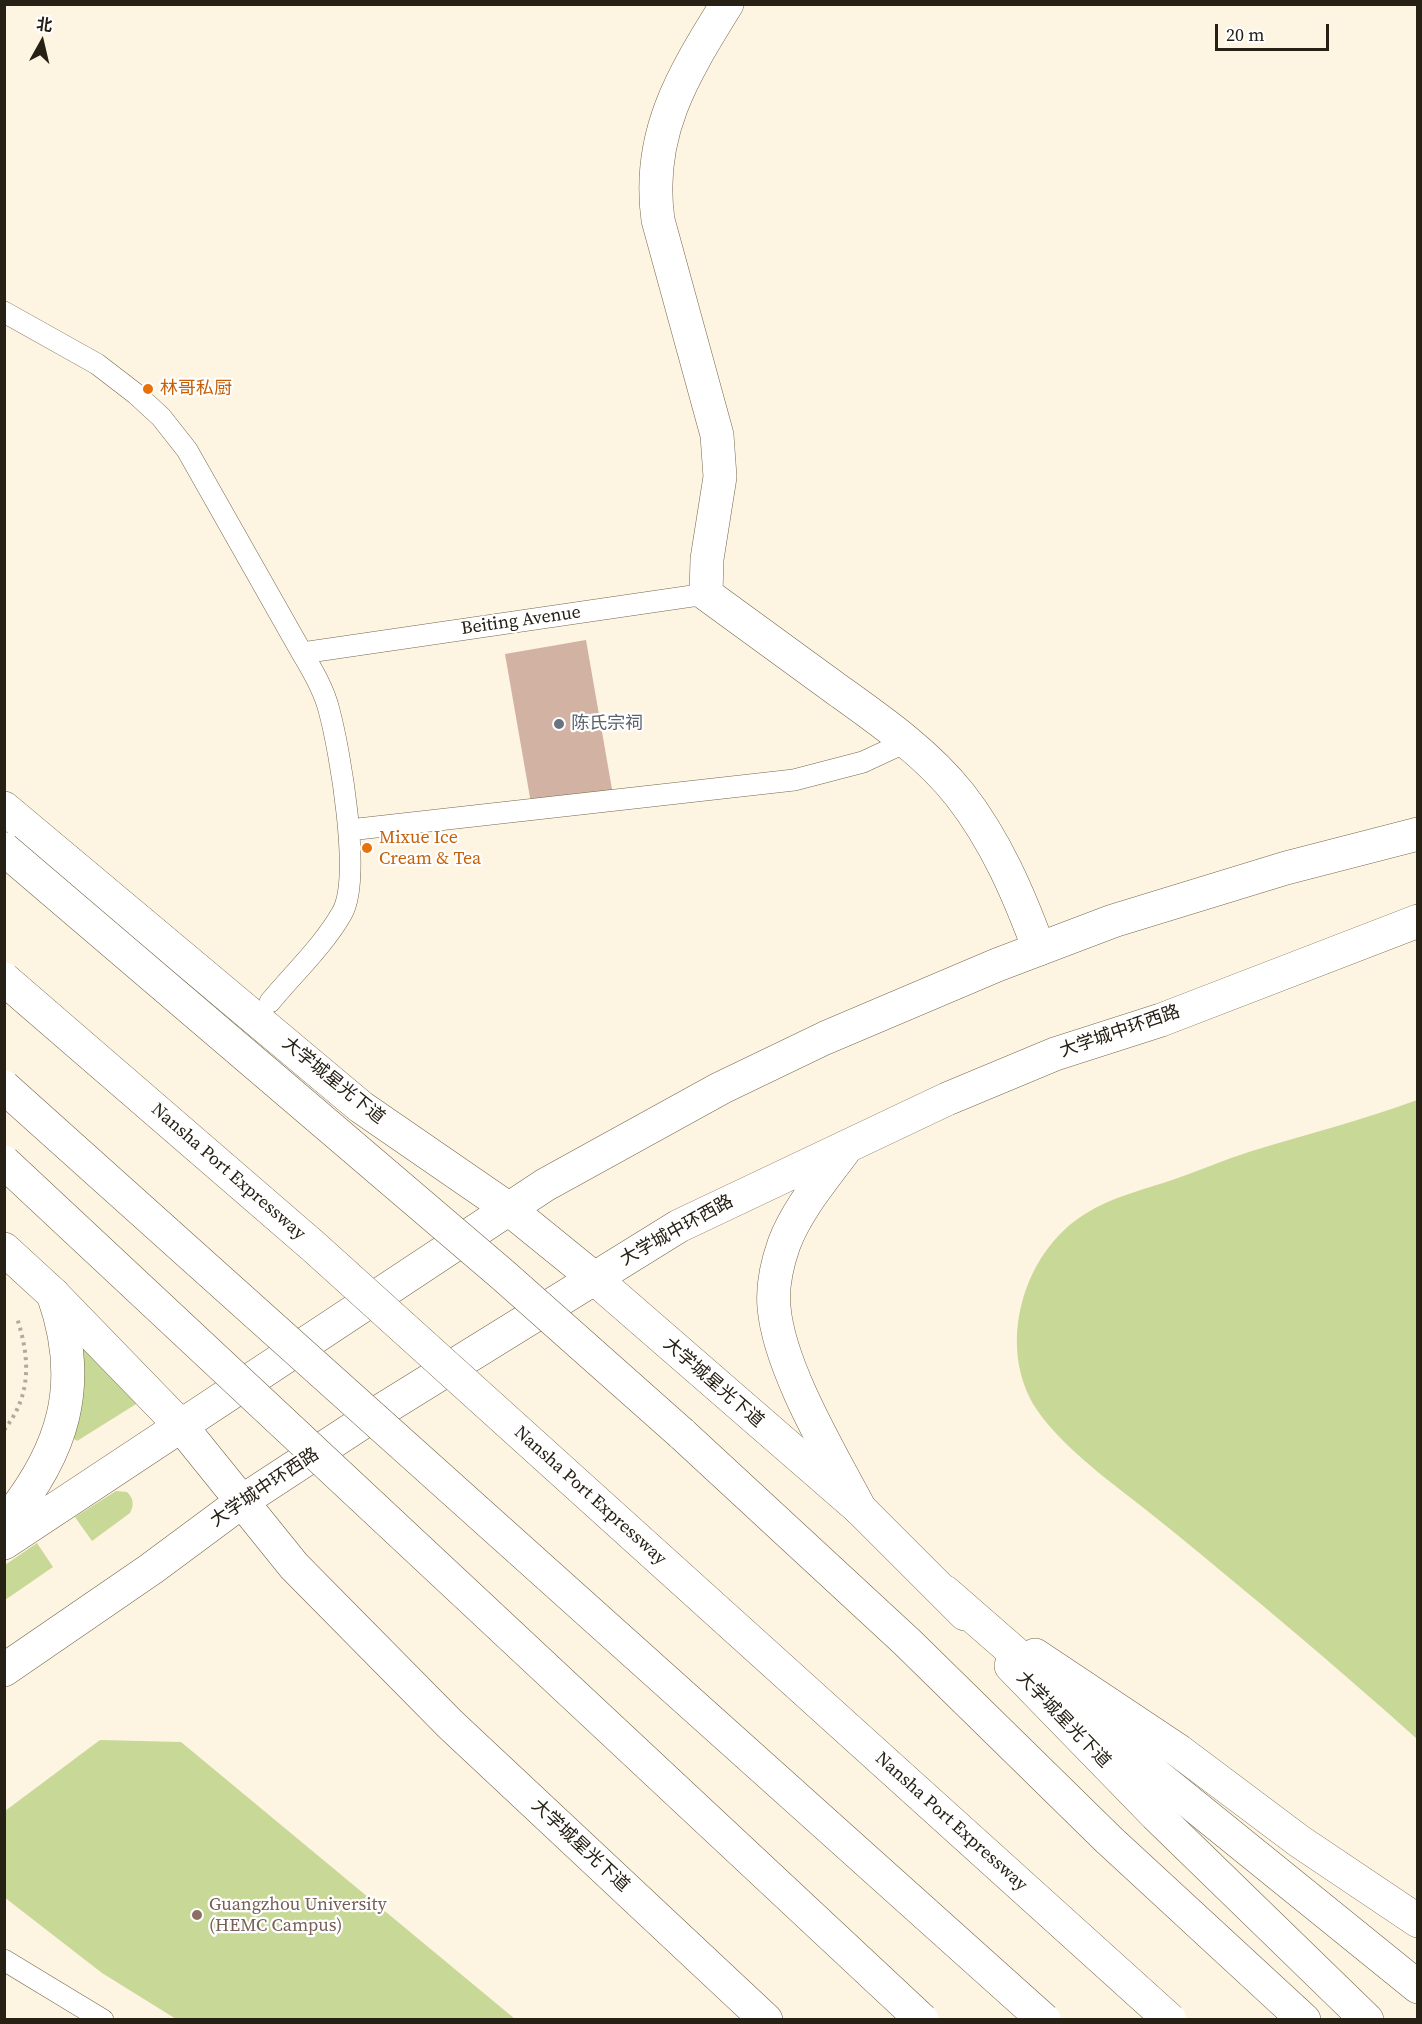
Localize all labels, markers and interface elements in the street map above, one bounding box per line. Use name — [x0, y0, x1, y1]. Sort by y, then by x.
north arrow — [12, 12, 72, 72]
text: 北 — [35, 12, 54, 36]
scale bar — [1218, 12, 1332, 50]
text: 20 m — [1226, 22, 1264, 47]
place label: 林哥私厨 — [160, 378, 232, 400]
marker: 林哥私厨 — [141, 382, 155, 396]
street label: Beiting Avenue — [460, 602, 582, 640]
place label: 陈氏宗祠 — [571, 713, 643, 735]
marker: 陈氏宗祠 — [552, 717, 566, 731]
place label: Mixue Ice Cream & Tea — [379, 827, 481, 870]
marker: Mixue Ice Cream & Tea — [360, 841, 374, 855]
street label: 大学城中环西路 — [1057, 1001, 1183, 1063]
street label: 大学城星光下道 — [277, 1033, 389, 1129]
street label: Nansha Port Expressway — [146, 1099, 310, 1245]
street label: 大学城中环西路 — [617, 1191, 737, 1271]
street label: 大学城星光下道 — [658, 1334, 768, 1432]
street label: Nansha Port Expressway — [509, 1422, 671, 1570]
street label: 大学城中环西路 — [207, 1444, 323, 1532]
street label: 大学城星光下道 — [1011, 1667, 1115, 1773]
street label: Nansha Port Expressway — [870, 1748, 1032, 1896]
street label: 大学城星光下道 — [527, 1795, 633, 1897]
place label: Guangzhou University (HEMC Campus) — [209, 1894, 387, 1936]
marker: Guangzhou University (HEMC Campus) — [190, 1908, 204, 1922]

